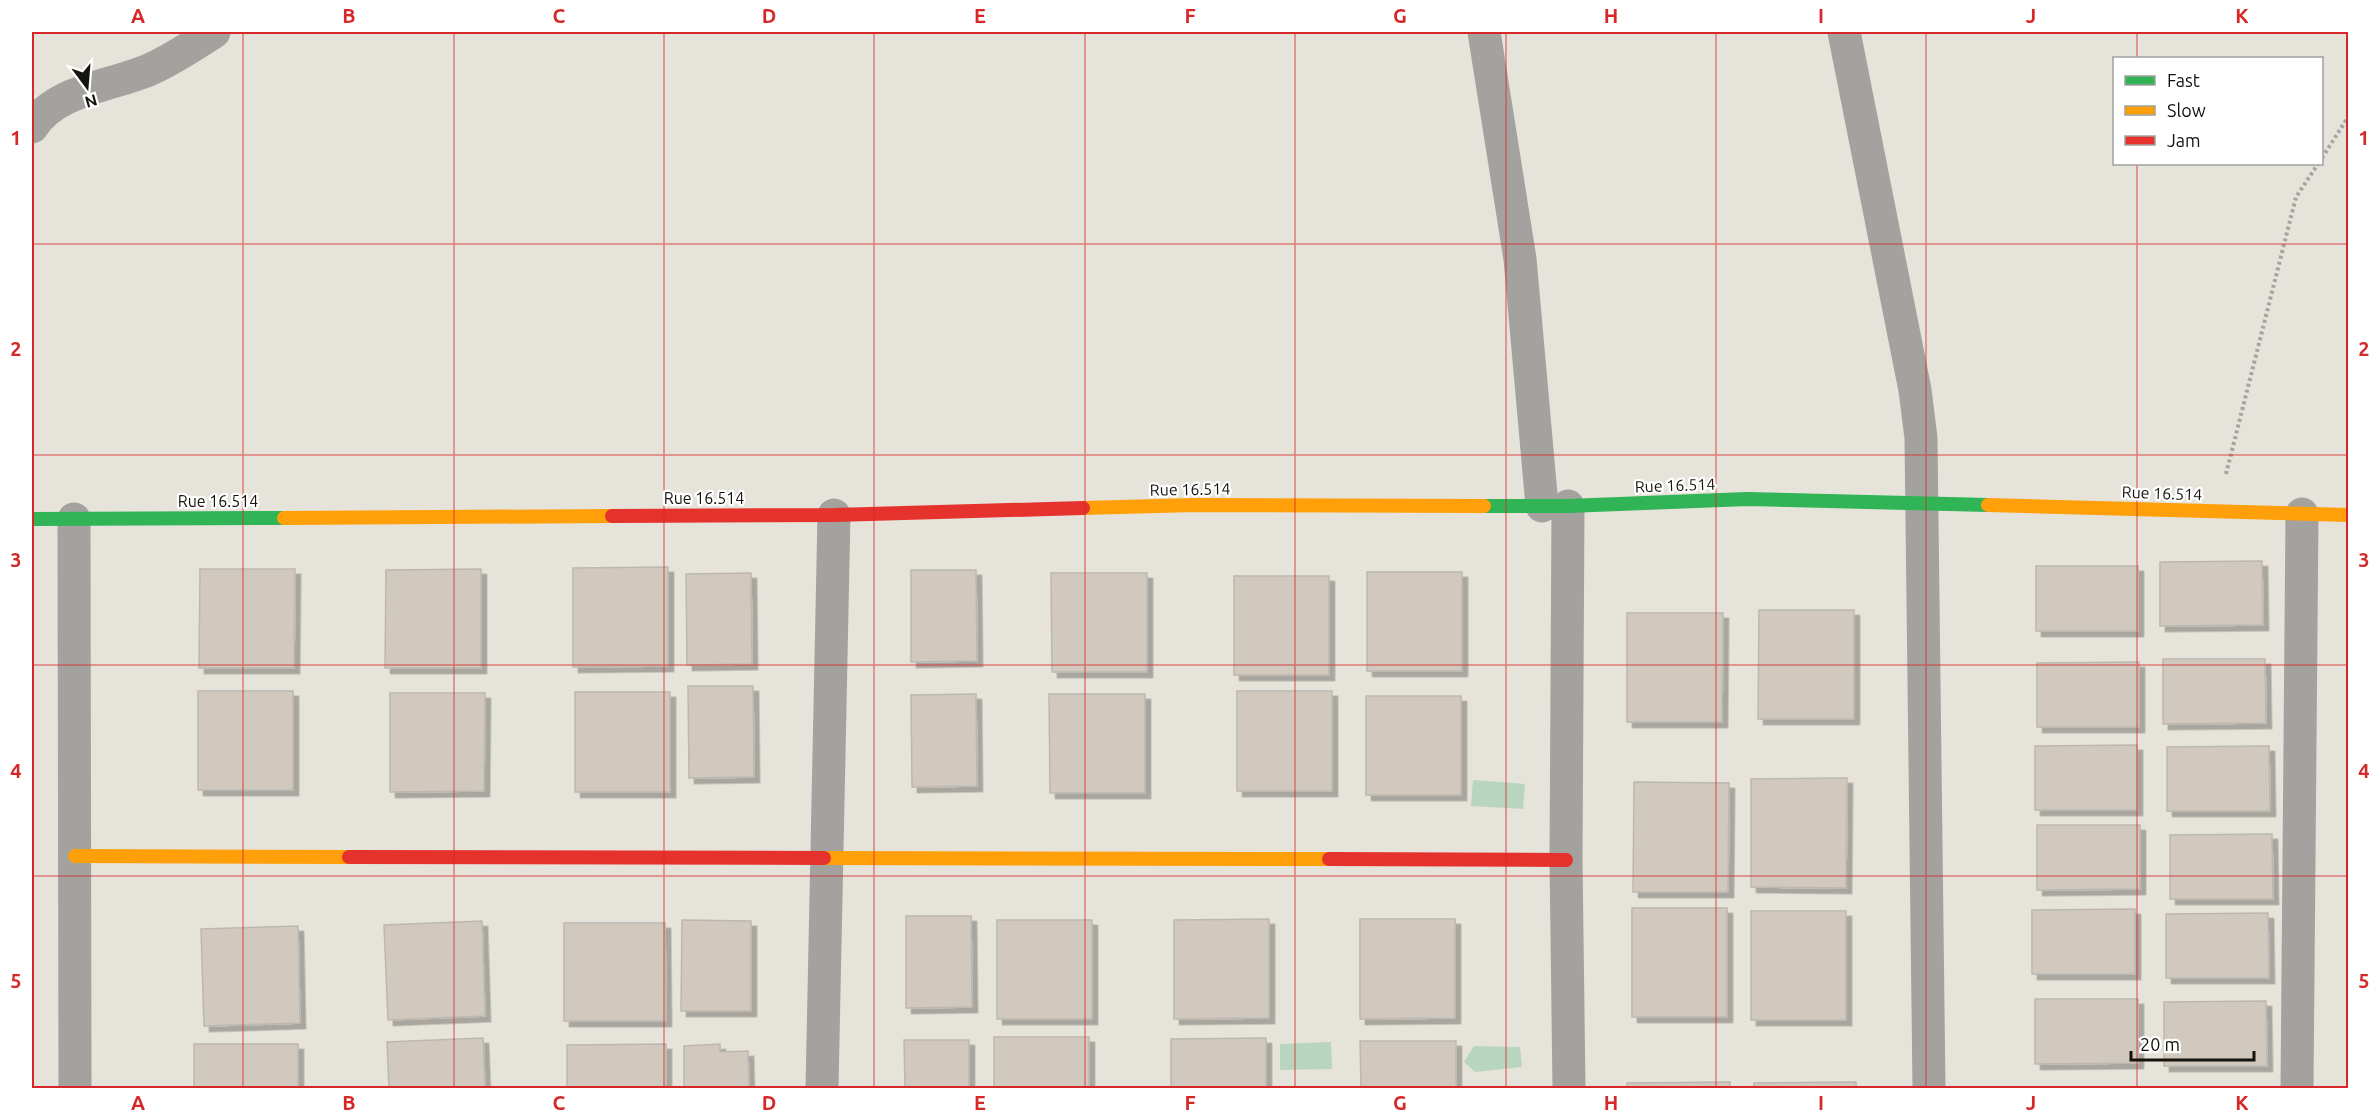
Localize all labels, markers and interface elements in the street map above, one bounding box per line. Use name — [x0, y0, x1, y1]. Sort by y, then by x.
text: A — [131, 4, 145, 27]
text: B — [342, 4, 356, 27]
text: C — [553, 4, 566, 27]
text: D — [762, 4, 776, 27]
text: E — [974, 4, 986, 27]
text: F — [1184, 4, 1196, 27]
text: G — [1393, 4, 1407, 27]
text: H — [1604, 4, 1618, 27]
text: I — [1818, 4, 1824, 27]
text: J — [2026, 4, 2036, 27]
text: K — [2235, 4, 2249, 27]
north arrow — [57, 57, 117, 117]
legend — [2113, 57, 2323, 165]
text: Fast — [2167, 70, 2200, 90]
text: N — [83, 91, 99, 112]
text: Slow — [2167, 100, 2206, 120]
text: 1 — [10, 126, 22, 149]
text: 1 — [2358, 126, 2370, 149]
text: Jam — [2167, 130, 2201, 150]
text: 2 — [10, 337, 22, 360]
text: 2 — [2358, 337, 2370, 360]
street label: Rue 16.514 — [1634, 475, 1716, 495]
street label: Rue 16.514 — [1150, 479, 1230, 499]
street label: Rue 16.514 — [2121, 483, 2203, 503]
street label: Rue 16.514 — [664, 489, 744, 507]
street label: Rue 16.514 — [178, 492, 258, 510]
text: 3 — [10, 548, 22, 571]
text: 3 — [2358, 548, 2370, 571]
text: 4 — [10, 759, 22, 782]
text: 4 — [2358, 759, 2370, 782]
text: 5 — [10, 969, 22, 992]
text: 5 — [2358, 969, 2370, 992]
scale bar — [2131, 1024, 2254, 1062]
text: 20 m — [2140, 1034, 2180, 1054]
text: A — [131, 1091, 145, 1114]
text: B — [342, 1091, 356, 1114]
text: C — [553, 1091, 566, 1114]
text: D — [762, 1091, 776, 1114]
text: E — [974, 1091, 986, 1114]
text: F — [1184, 1091, 1196, 1114]
text: G — [1393, 1091, 1407, 1114]
text: H — [1604, 1091, 1618, 1114]
text: I — [1818, 1091, 1824, 1114]
text: J — [2026, 1091, 2036, 1114]
text: K — [2235, 1091, 2249, 1114]

